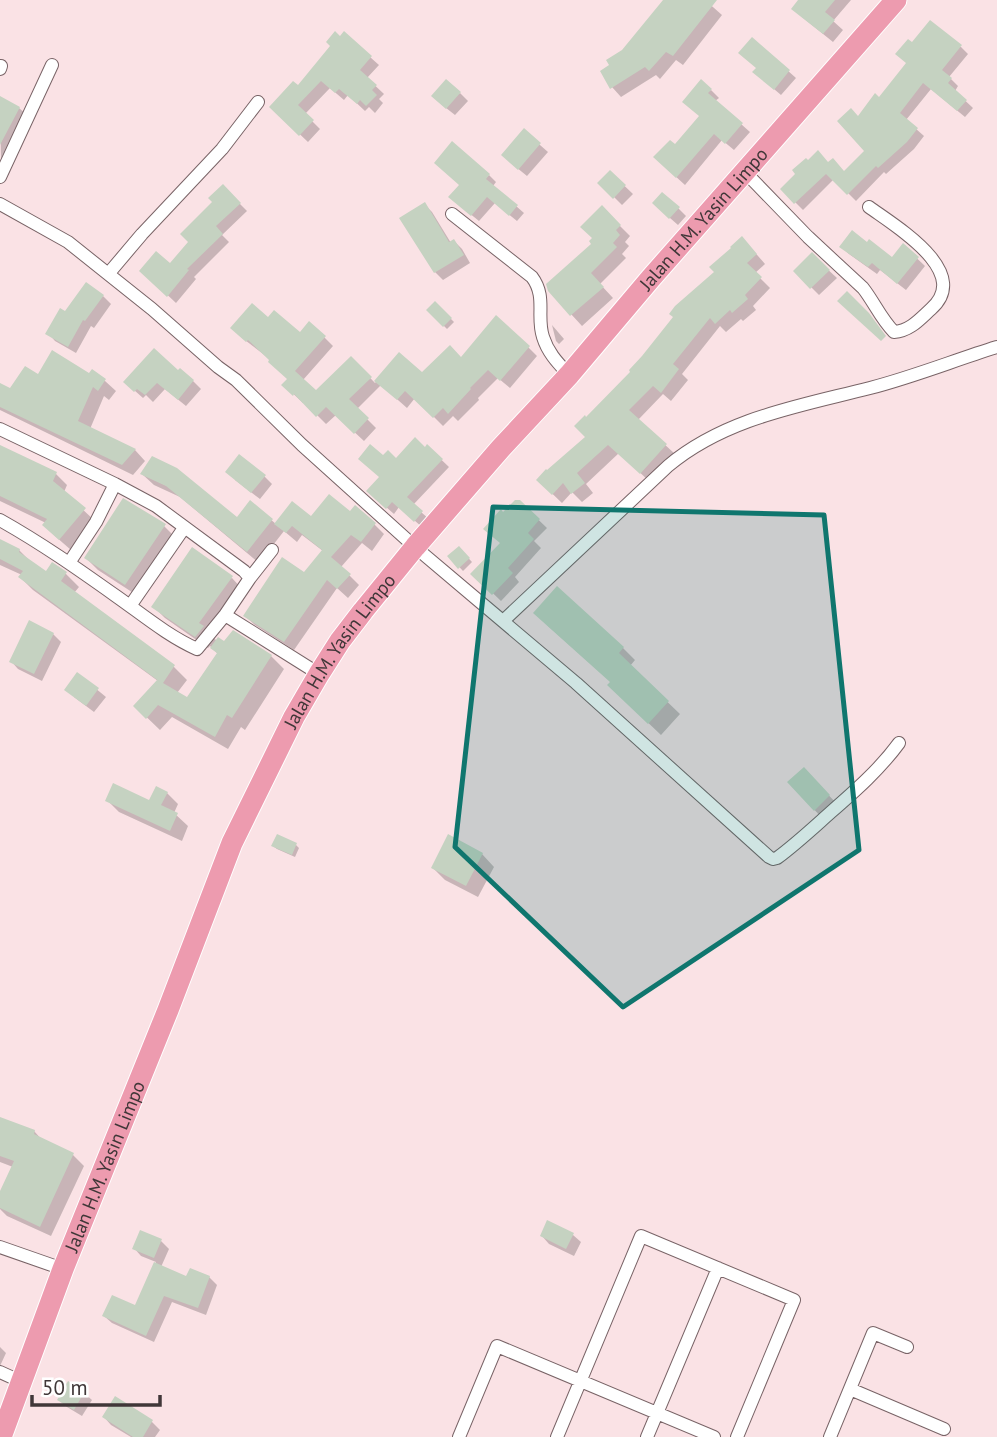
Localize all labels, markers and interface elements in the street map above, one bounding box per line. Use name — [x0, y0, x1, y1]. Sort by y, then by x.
street label: Jalan H.M. Yasin Limpo — [633, 142, 773, 296]
street label: Jalan H.M. Yasin Limpo — [278, 569, 401, 733]
street label: Jalan H.M. Yasin Limpo — [59, 1077, 150, 1256]
scale bar — [32, 1364, 159, 1408]
text: 50 m — [42, 1374, 88, 1401]

